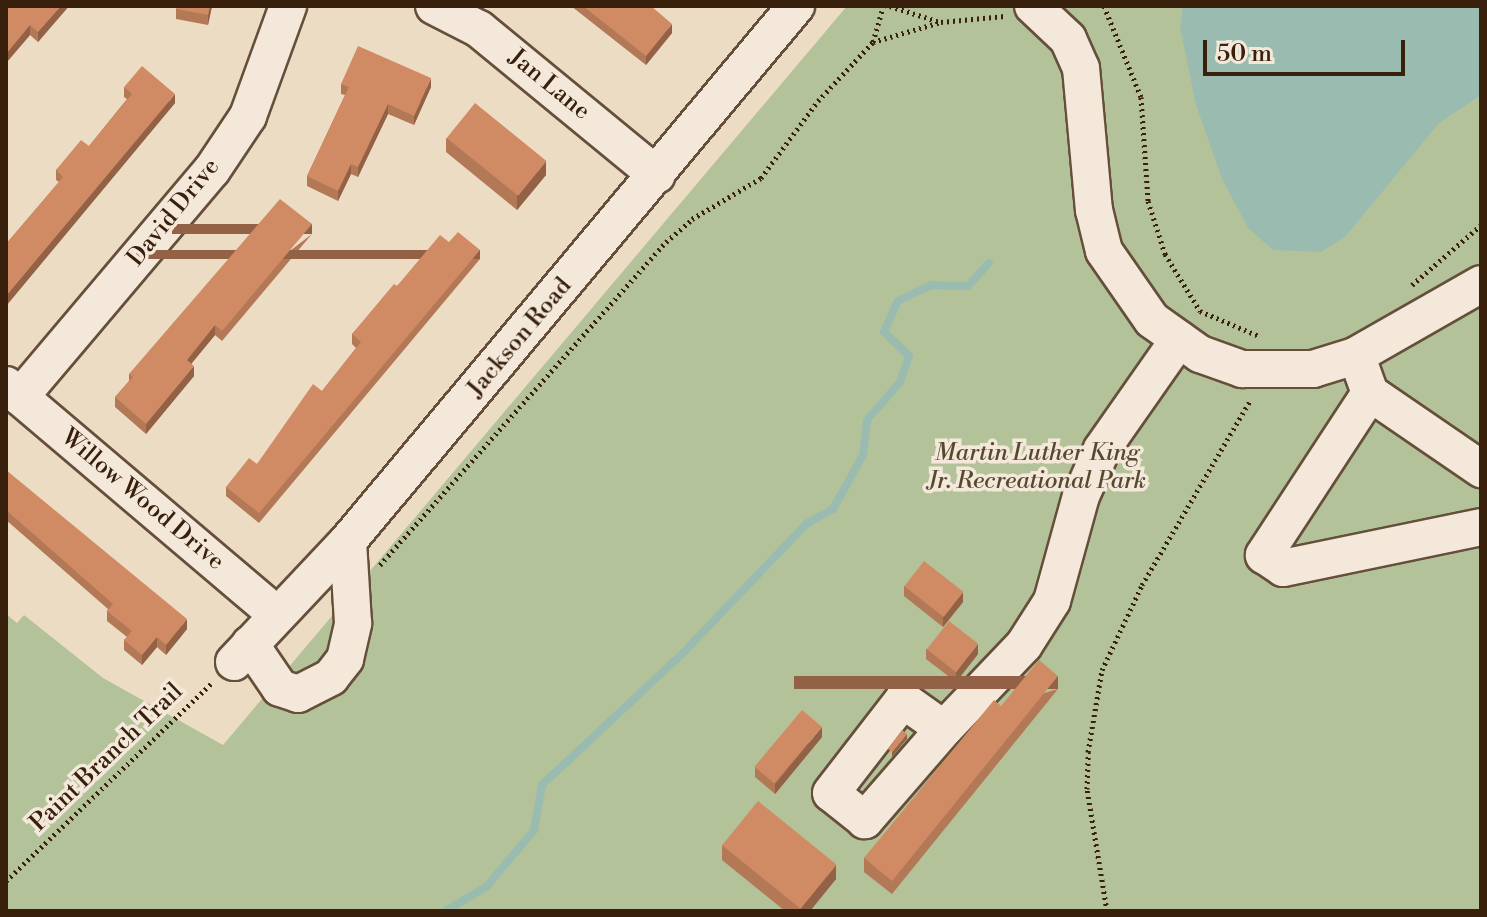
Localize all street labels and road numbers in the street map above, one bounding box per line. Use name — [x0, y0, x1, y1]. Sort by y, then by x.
street label: Jan Lane — [503, 44, 595, 126]
street label: David Drive — [122, 153, 226, 273]
street label: Jackson Road — [462, 273, 578, 403]
street label: Willow Wood Drive — [54, 423, 230, 577]
street label: Paint Branch Trail — [25, 678, 189, 838]

